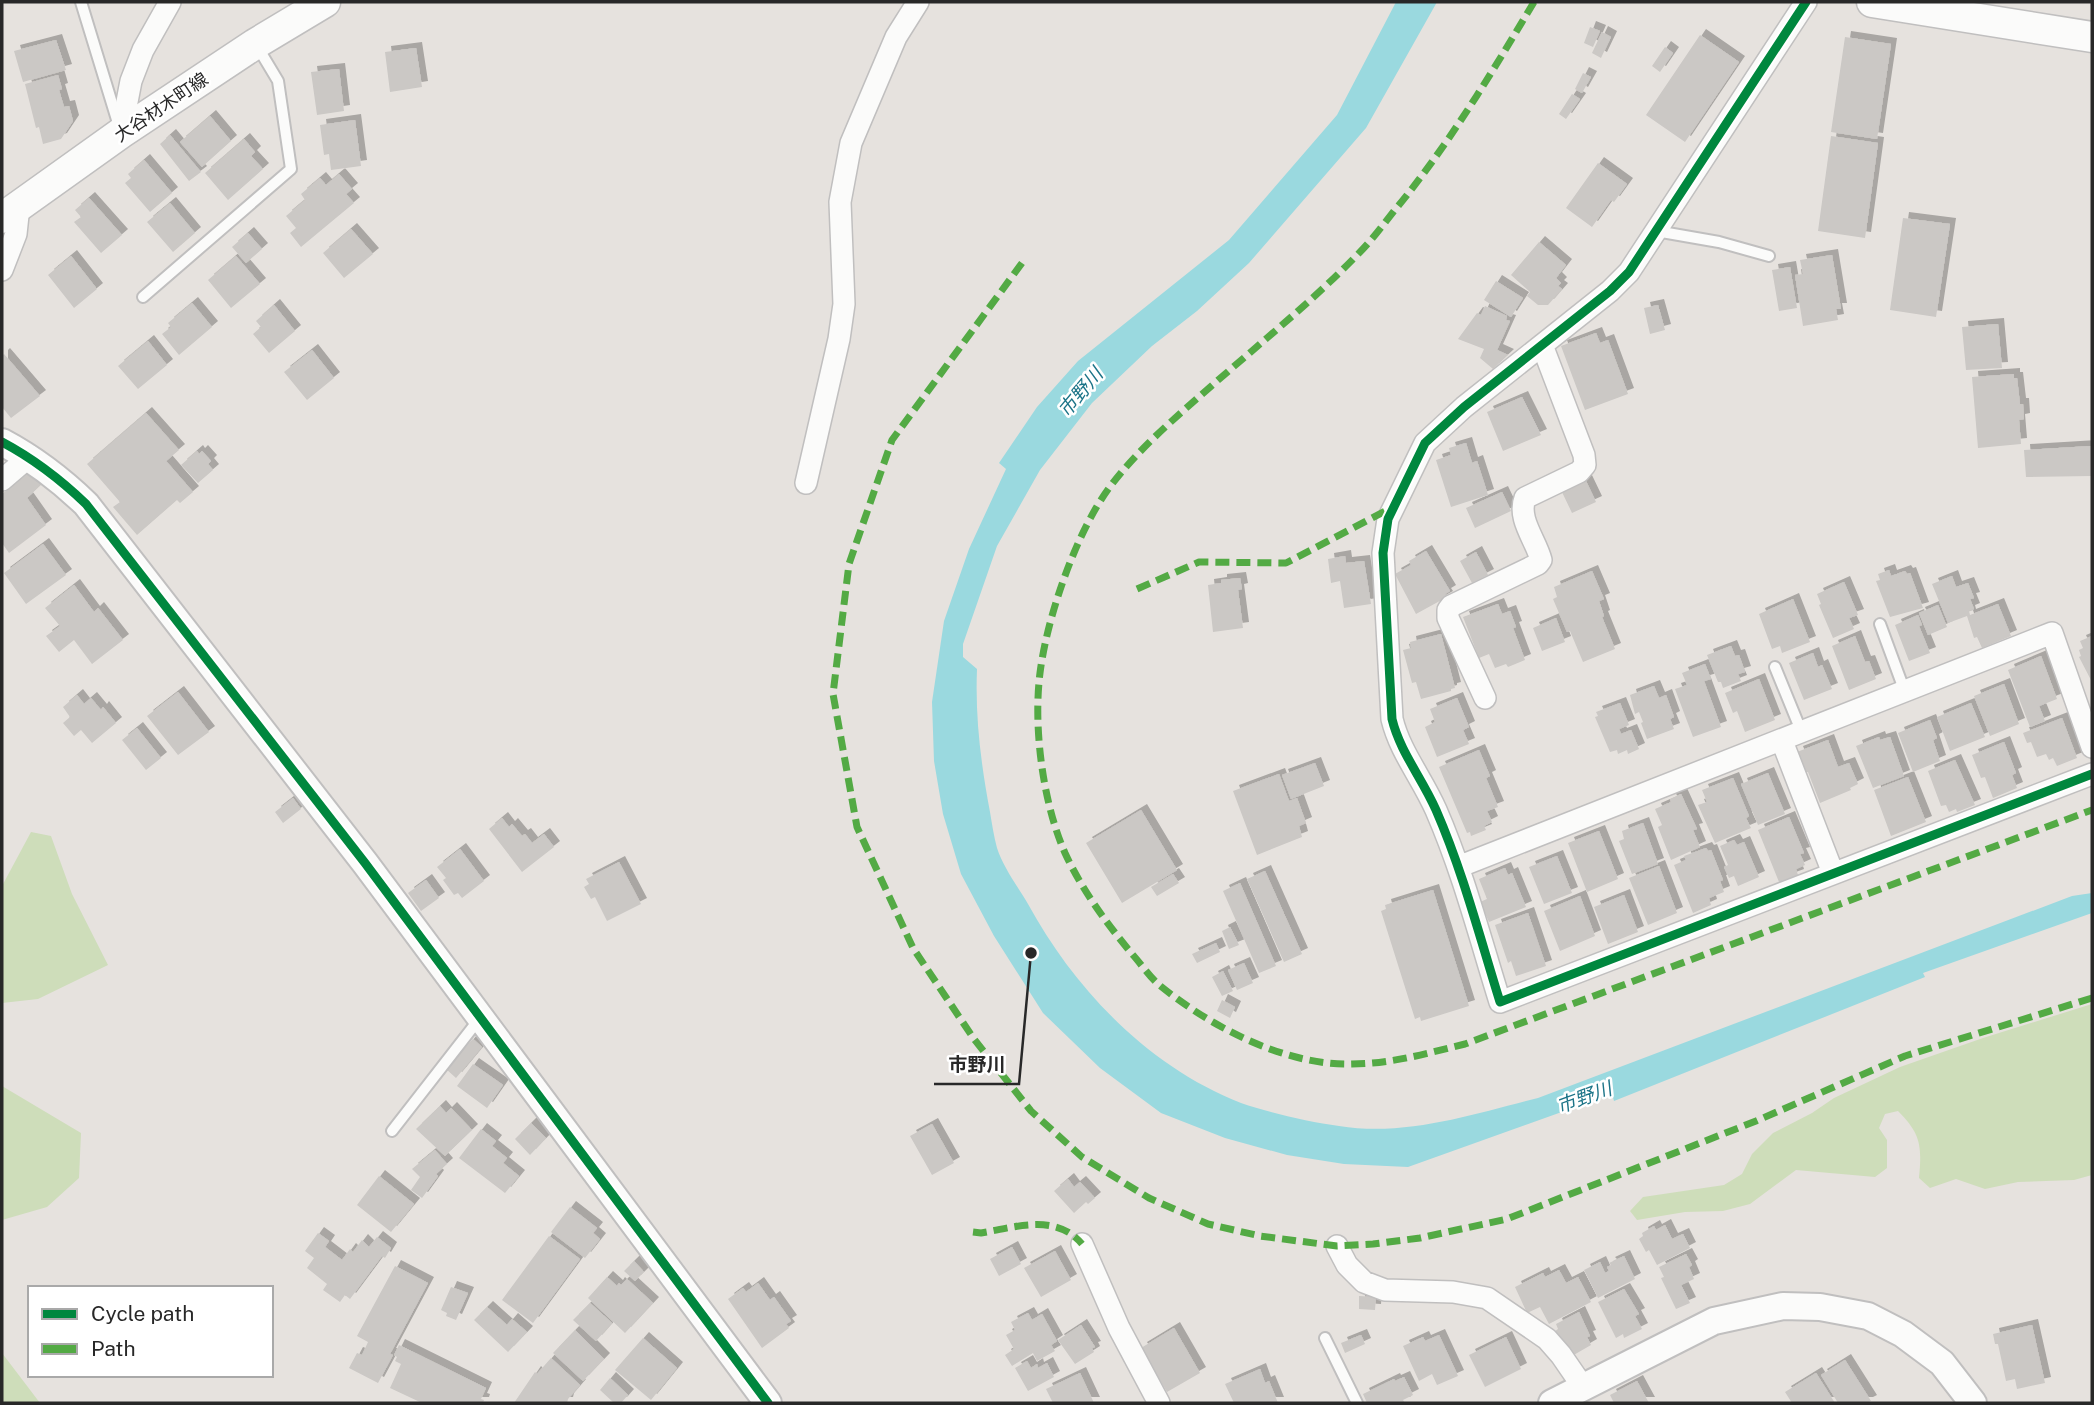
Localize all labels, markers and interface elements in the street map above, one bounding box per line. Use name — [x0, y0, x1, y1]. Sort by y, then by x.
street label: 大谷材木町線 — [110, 68, 212, 146]
water label: 市野川 — [1053, 362, 1108, 421]
callout: 市野川 — [934, 1044, 1019, 1084]
text: 市野川 — [948, 1053, 1006, 1075]
water label: 市野川 — [1553, 1076, 1616, 1117]
legend — [28, 1286, 273, 1377]
text: Cycle path — [91, 1301, 194, 1326]
text: Path — [91, 1336, 136, 1361]

